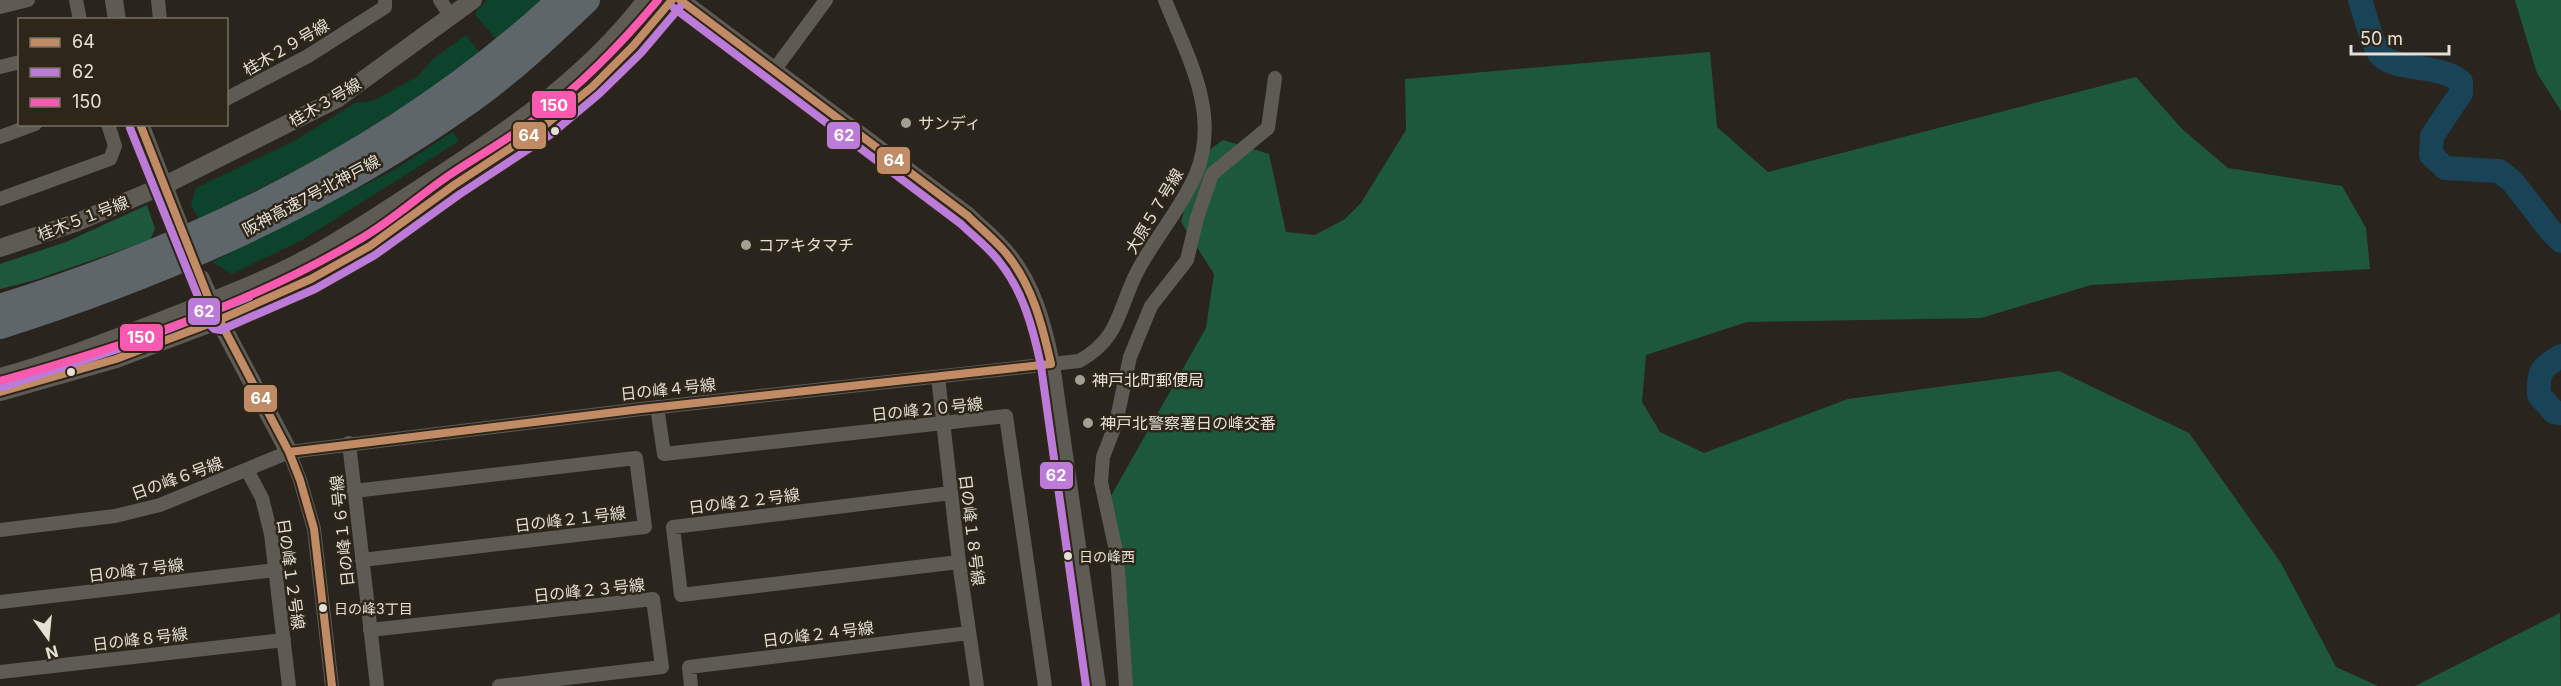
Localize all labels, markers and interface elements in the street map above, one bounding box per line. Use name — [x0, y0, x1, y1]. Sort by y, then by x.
street label: 桂木２９号線 — [239, 14, 333, 80]
legend — [18, 18, 228, 126]
scale bar — [2351, 18, 2448, 56]
text: 50 m — [2360, 28, 2403, 49]
text: 64 — [72, 31, 95, 52]
text: 62 — [72, 61, 94, 82]
street label: 桂木３号線 — [285, 73, 365, 131]
line badge: 150 — [531, 90, 577, 119]
text: 150 — [72, 91, 102, 112]
text: 150 — [540, 95, 568, 115]
place label: サンディ — [918, 113, 981, 133]
marker: サンディ — [899, 116, 913, 130]
line badge: 64 — [512, 121, 547, 150]
line badge: 62 — [826, 121, 861, 150]
text: 64 — [518, 125, 540, 145]
unlabelled marker — [549, 125, 561, 137]
text: 62 — [834, 125, 854, 145]
line badge: 64 — [876, 146, 911, 175]
street label: 阪神高速7号北神戸線 — [239, 150, 383, 240]
text: 64 — [883, 150, 905, 170]
street label: 大原５７号線 — [1121, 165, 1187, 257]
street label: 桂木５１号線 — [35, 191, 131, 245]
place label: コアキタマチ — [758, 235, 854, 255]
marker: コアキタマチ — [739, 238, 753, 252]
line badge: 62 — [187, 297, 221, 326]
text: 62 — [194, 301, 214, 321]
line badge: 150 — [119, 323, 164, 352]
text: 150 — [127, 327, 155, 347]
unlabelled marker — [65, 366, 77, 378]
place label: 神戸北町郵便局 — [1092, 370, 1204, 390]
marker: 神戸北町郵便局 — [1073, 373, 1087, 387]
street label: 日の峰４号線 — [619, 374, 717, 404]
line badge: 64 — [243, 384, 278, 413]
text: 64 — [250, 388, 272, 408]
street label: 日の峰２０号線 — [870, 393, 984, 425]
place label: 神戸北警察署日の峰交番 — [1100, 413, 1276, 433]
marker: 神戸北警察署日の峰交番 — [1081, 416, 1095, 430]
street label: 日の峰６号線 — [128, 452, 226, 504]
line badge: 62 — [1039, 461, 1074, 490]
text: 62 — [1046, 465, 1066, 485]
street label: 日の峰１８号線 — [955, 473, 989, 587]
street label: 日の峰１６号線 — [326, 474, 358, 588]
street label: 日の峰２２号線 — [687, 484, 801, 518]
street label: 日の峰２１号線 — [513, 502, 627, 536]
street label: 日の峰１２号線 — [273, 517, 309, 631]
place label: 日の峰西 — [1079, 548, 1135, 565]
marker: 日の峰西 — [1062, 550, 1074, 562]
street label: 日の峰７号線 — [87, 554, 185, 586]
street label: 日の峰２３号線 — [532, 574, 646, 606]
place label: 日の峰3丁目 — [334, 600, 413, 617]
marker: 日の峰3丁目 — [317, 602, 329, 614]
north arrow — [18, 608, 78, 668]
street label: 日の峰２４号線 — [761, 617, 875, 651]
street label: 日の峰８号線 — [91, 623, 189, 655]
text: N — [43, 641, 60, 664]

